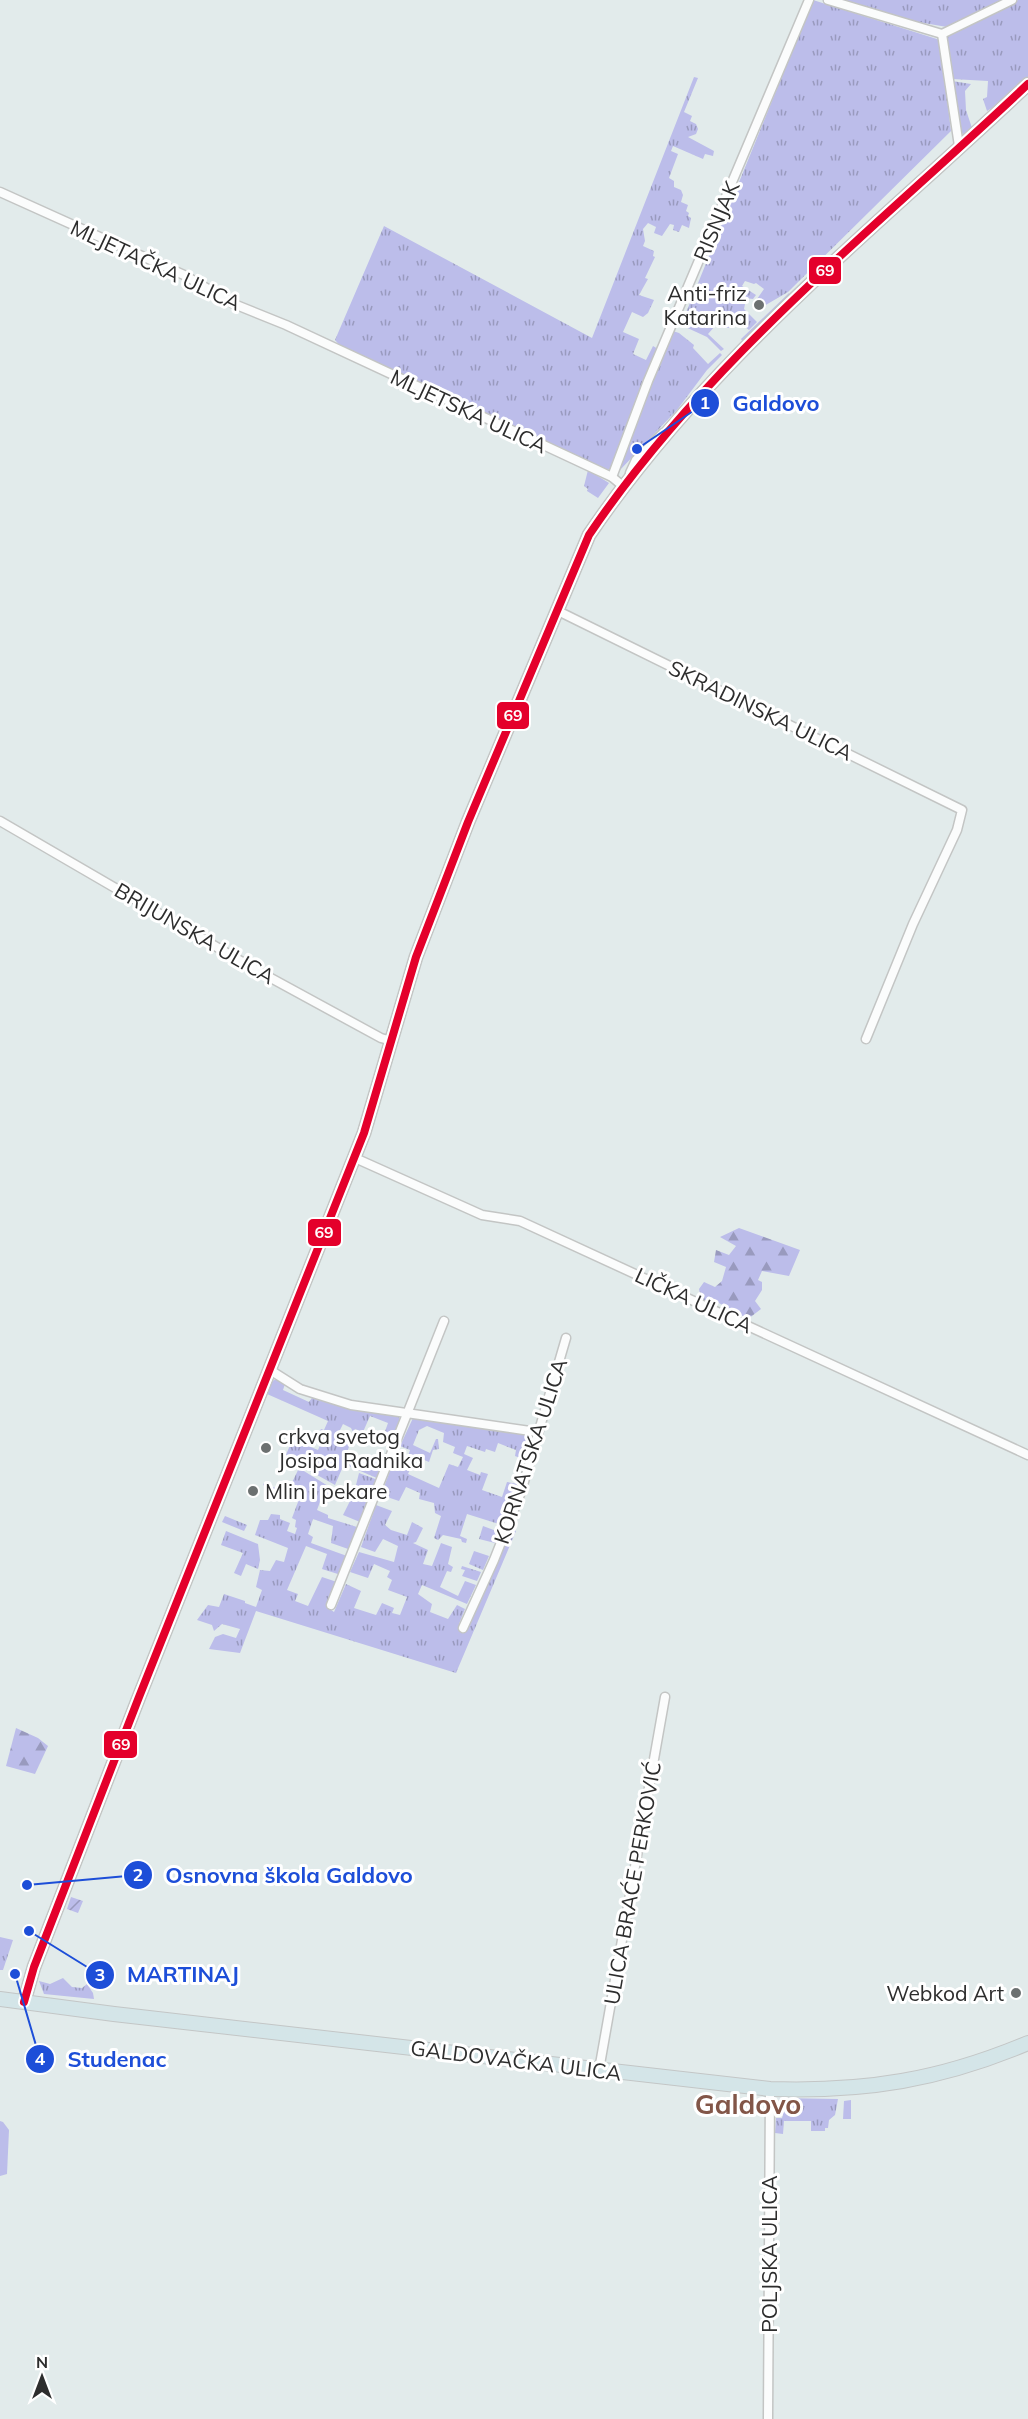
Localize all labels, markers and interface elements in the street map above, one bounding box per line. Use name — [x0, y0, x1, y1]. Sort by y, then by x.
street label: RISNJAK — [688, 176, 745, 265]
street label: MLJETAČKA ULICA — [67, 214, 246, 316]
line badge: 69 — [808, 256, 842, 285]
text: 69 — [815, 260, 835, 280]
place label: Anti-friz Katarina — [664, 280, 747, 330]
marker: Anti-friz Katarina — [752, 298, 766, 312]
street label: MLJETSKA ULICA — [387, 363, 552, 459]
callout: Galdovo — [690, 383, 831, 423]
text: Galdovo — [733, 389, 819, 417]
text: 1 — [700, 391, 710, 414]
street label: SKRADINSKA ULICA — [665, 654, 858, 766]
line badge: 69 — [496, 701, 530, 730]
text: 69 — [503, 705, 523, 725]
street label: BRIJUNSKA ULICA — [110, 877, 280, 990]
line badge: 69 — [307, 1218, 342, 1247]
text: 69 — [314, 1222, 334, 1242]
street label: LIČKA ULICA — [631, 1261, 757, 1339]
street label: KORNATSKA ULICA — [488, 1354, 572, 1547]
place label: crkva svetog Josipa Radnika — [278, 1423, 423, 1473]
marker: crkva svetog Josipa Radnika — [259, 1441, 273, 1455]
place label: Mlin i pekare — [265, 1478, 388, 1504]
marker: Mlin i pekare — [246, 1484, 260, 1498]
line badge: 69 — [103, 1730, 138, 1759]
text: 69 — [111, 1734, 131, 1754]
street label: ULICA BRAĆE PERKOVIĆ — [598, 1759, 666, 2007]
callout: Osnovna škola Galdovo — [123, 1855, 424, 1895]
text: Osnovna škola Galdovo — [165, 1861, 413, 1889]
text: 2 — [133, 1863, 143, 1886]
callout: MARTINAJ — [85, 1955, 251, 1995]
text: MARTINAJ — [127, 1960, 239, 1988]
text: 3 — [95, 1963, 105, 1986]
place label: Webkod Art — [886, 1980, 1004, 2006]
marker: Webkod Art — [1009, 1986, 1023, 2000]
street label: GALDOVAČKA ULICA — [409, 2034, 623, 2086]
callout: Studenac — [25, 2039, 179, 2079]
text: Studenac — [67, 2045, 167, 2073]
text: 4 — [35, 2047, 46, 2070]
district label: Galdovo — [695, 2087, 801, 2121]
street label: POLJSKA ULICA — [756, 2175, 782, 2333]
north arrow — [12, 2347, 72, 2407]
text: N — [36, 2352, 48, 2372]

